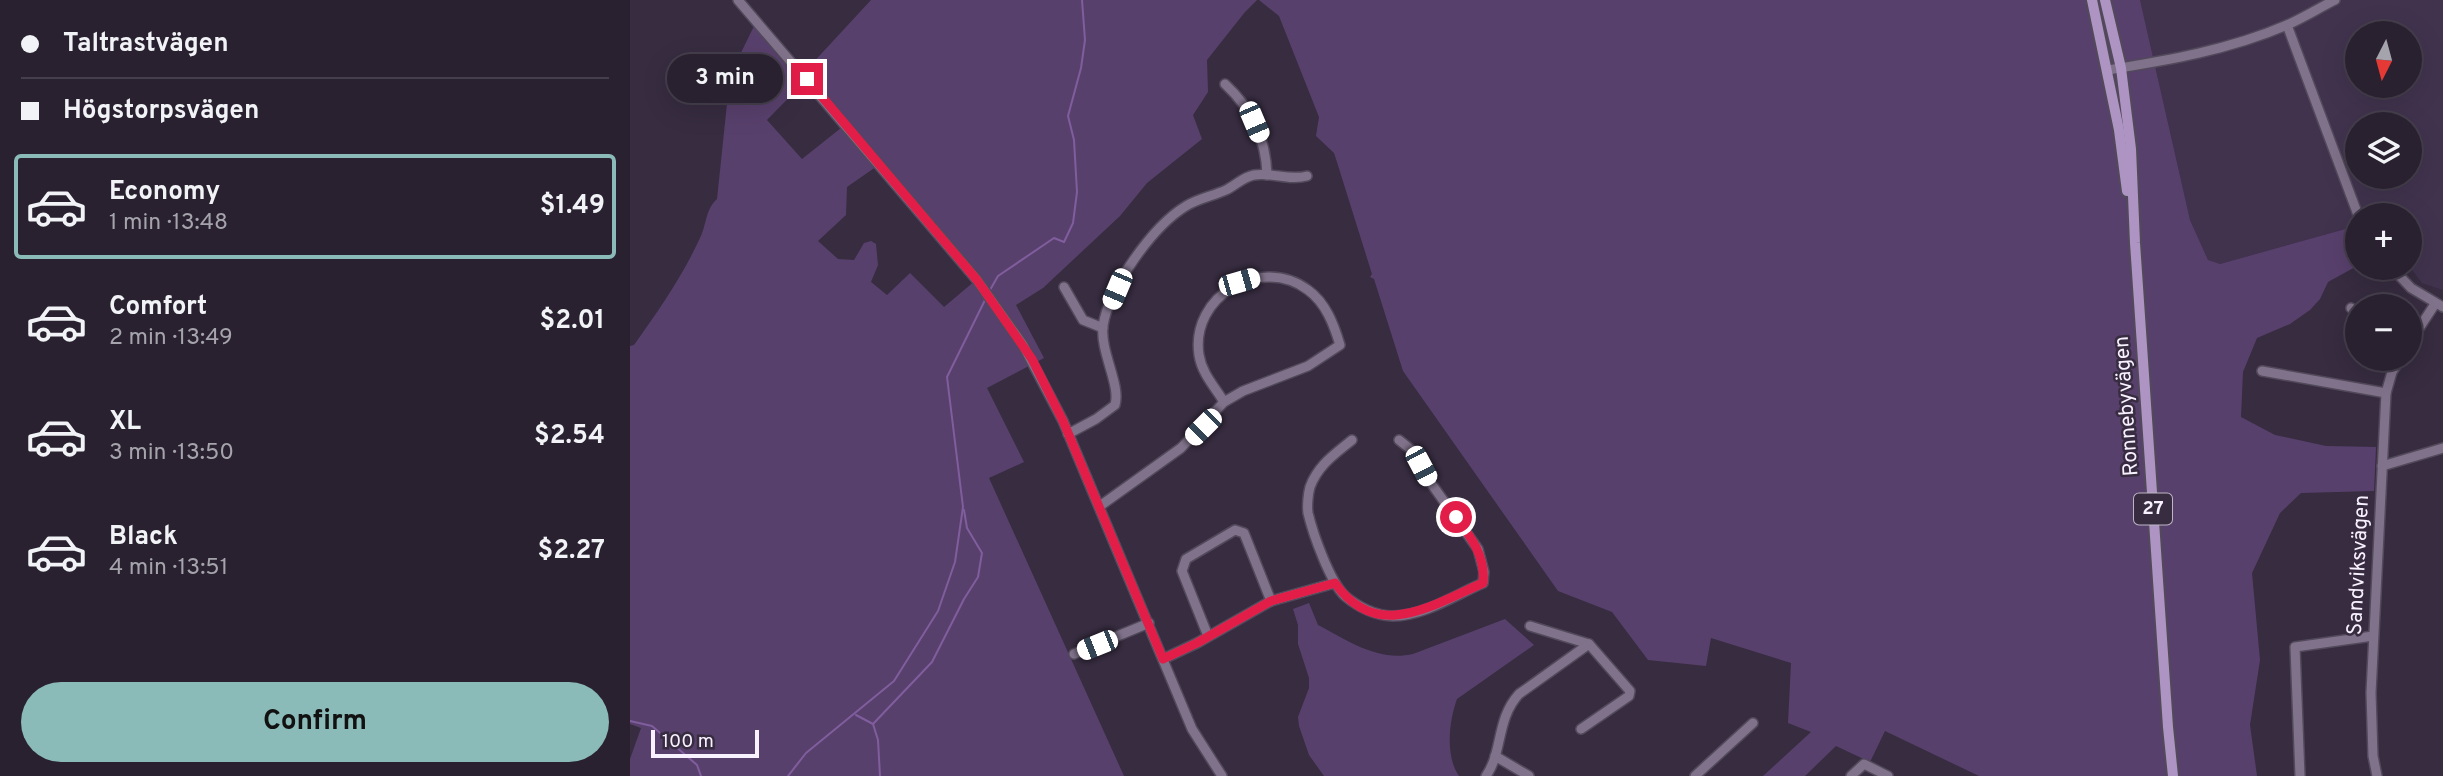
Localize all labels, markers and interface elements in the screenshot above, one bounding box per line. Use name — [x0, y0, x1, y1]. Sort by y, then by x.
north arrow — [2345, 21, 2422, 98]
map controls — [2345, 21, 2422, 371]
text: Taltrastvägen — [63, 28, 229, 61]
callout: 3 min — [667, 55, 782, 104]
route end — [791, 63, 823, 95]
text: 3 min — [695, 64, 755, 93]
text: Högstorpsvägen — [63, 95, 259, 128]
car — [1237, 99, 1272, 145]
button: layers — [2345, 112, 2422, 189]
icon: car — [25, 175, 88, 238]
text: Economy — [109, 176, 220, 209]
text: $1.49 — [540, 190, 605, 223]
button: + — [2345, 203, 2422, 280]
text: 1 min · 13:48 — [109, 209, 228, 238]
car — [1100, 266, 1135, 312]
car — [1216, 266, 1263, 298]
icon: car — [25, 290, 88, 353]
text: Comfort — [109, 291, 207, 324]
button: − — [2345, 294, 2422, 371]
text: $2.01 — [540, 305, 605, 338]
text: 2 min · 13:49 — [109, 324, 233, 353]
street label: Ronnebyvägen — [2109, 335, 2145, 477]
icon: car — [25, 405, 88, 468]
car — [1181, 405, 1226, 449]
text: XL — [109, 406, 141, 439]
text: $2.54 — [534, 420, 605, 453]
text: 3 min · 13:50 — [109, 439, 234, 468]
car — [1402, 443, 1441, 489]
road number: 27 — [2134, 494, 2172, 524]
street label: Sandviksvägen — [2342, 494, 2376, 636]
route start — [1440, 501, 1472, 533]
icon: car — [25, 520, 88, 583]
text: Black — [109, 521, 178, 554]
text: $2.27 — [538, 535, 605, 568]
text: 4 min · 13:51 — [109, 554, 228, 583]
car — [1074, 627, 1121, 663]
button: Confirm — [21, 682, 609, 762]
scale bar — [651, 727, 760, 759]
text: 100 m — [662, 730, 714, 754]

